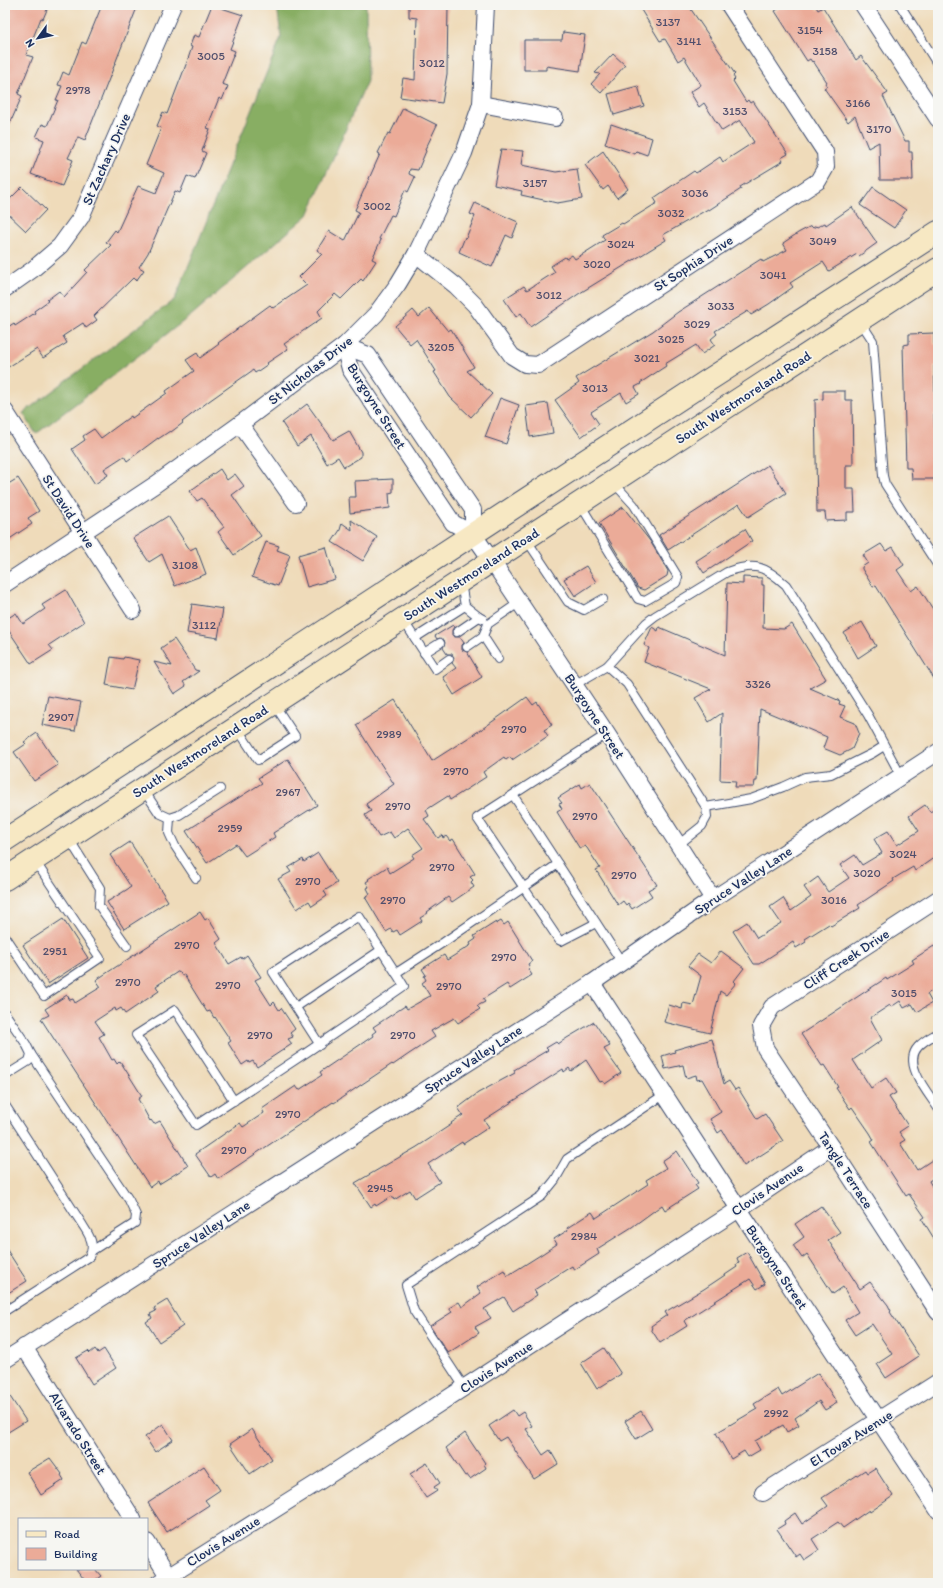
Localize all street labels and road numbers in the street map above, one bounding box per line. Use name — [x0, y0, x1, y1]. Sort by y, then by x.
street label: St Zachary Drive — [79, 110, 134, 208]
street label: St Sophia Drive — [650, 231, 736, 295]
street label: St Nicholas Drive — [265, 332, 356, 409]
street label: South Westmoreland Road — [672, 347, 815, 448]
street label: Burgoyne Street — [343, 360, 410, 452]
street label: St David Drive — [38, 471, 99, 552]
street label: South Westmoreland Road — [400, 524, 543, 625]
street label: Burgoyne Street — [561, 670, 628, 762]
street label: South Westmoreland Road — [129, 701, 272, 802]
street label: Spruce Valley Lane — [691, 842, 796, 918]
street label: Cliff Creek Drive — [800, 925, 893, 994]
street label: Spruce Valley Lane — [421, 1021, 526, 1097]
street label: Tangle Terrace — [814, 1129, 877, 1212]
street label: Clovis Avenue — [728, 1159, 807, 1220]
street label: Spruce Valley Lane — [149, 1196, 254, 1272]
street label: Burgoyne Street — [742, 1222, 811, 1313]
street label: Clovis Avenue — [457, 1337, 536, 1397]
street label: Alvarado Street — [45, 1389, 110, 1478]
street label: El Tovar Avenue — [807, 1406, 896, 1471]
street label: Clovis Avenue — [183, 1512, 263, 1571]

